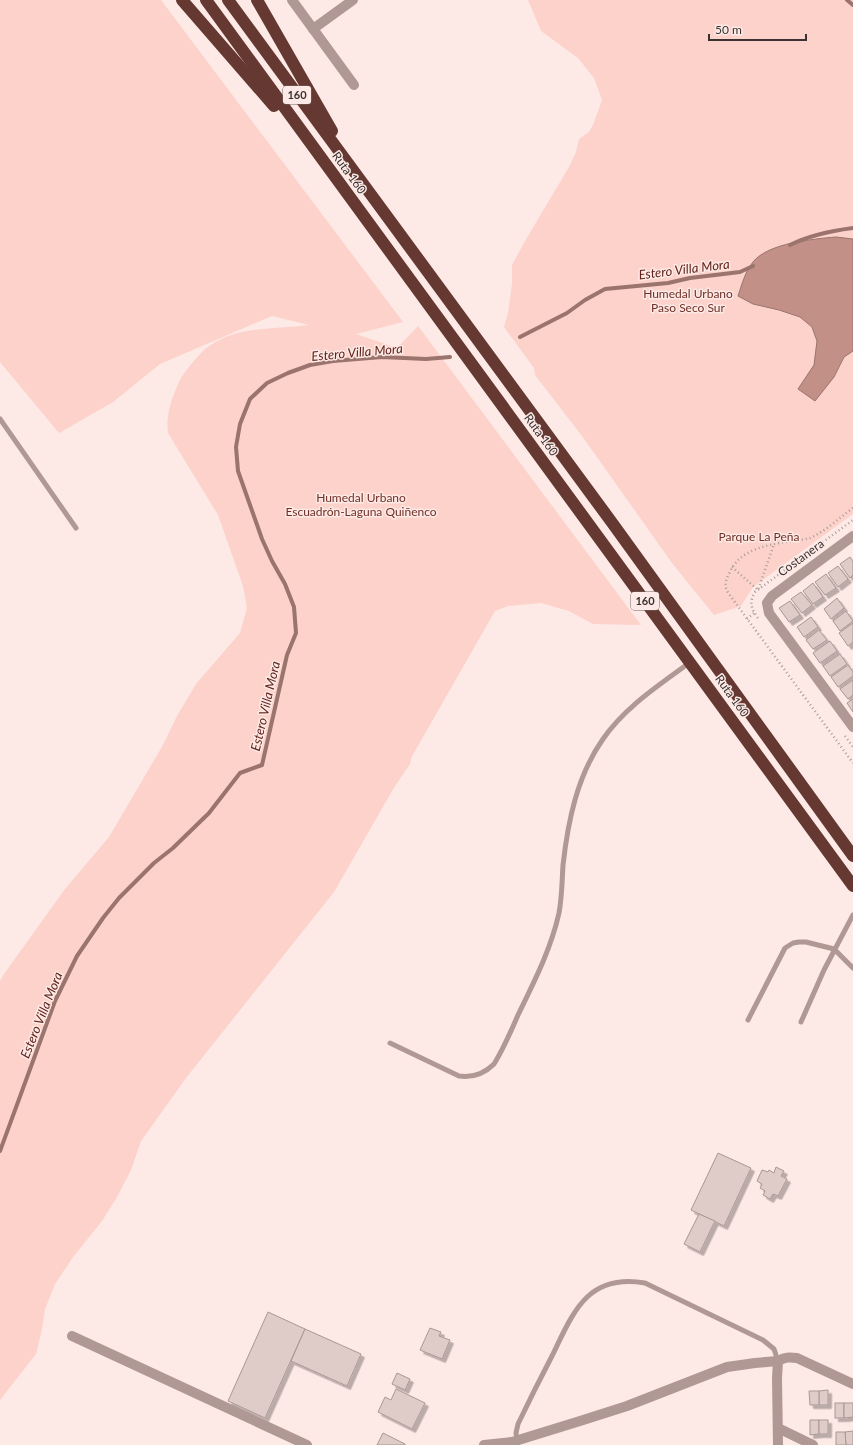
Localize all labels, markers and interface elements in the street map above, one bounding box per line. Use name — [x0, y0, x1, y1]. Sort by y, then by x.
scale bar — [709, 16, 806, 42]
text: 50 m — [715, 22, 742, 37]
road number: 160 — [283, 86, 311, 104]
street label: Ruta 160 — [329, 149, 370, 197]
water label: Estero Villa Mora — [638, 255, 731, 283]
park label: Humedal Urbano Paso Seco Sur — [643, 286, 733, 315]
water label: Estero Villa Mora — [311, 340, 404, 364]
street label: Ruta 160 — [521, 411, 562, 459]
park label: Humedal Urbano Escuadrón-Laguna Quiñenco — [285, 490, 437, 519]
park label: Parque La Peña — [718, 529, 800, 544]
street label: Costanera — [775, 536, 827, 579]
road number: 160 — [631, 592, 659, 610]
water label: Estero Villa Mora — [247, 659, 283, 752]
street label: Ruta 160 — [712, 672, 753, 720]
water label: Estero Villa Mora — [16, 969, 66, 1060]

